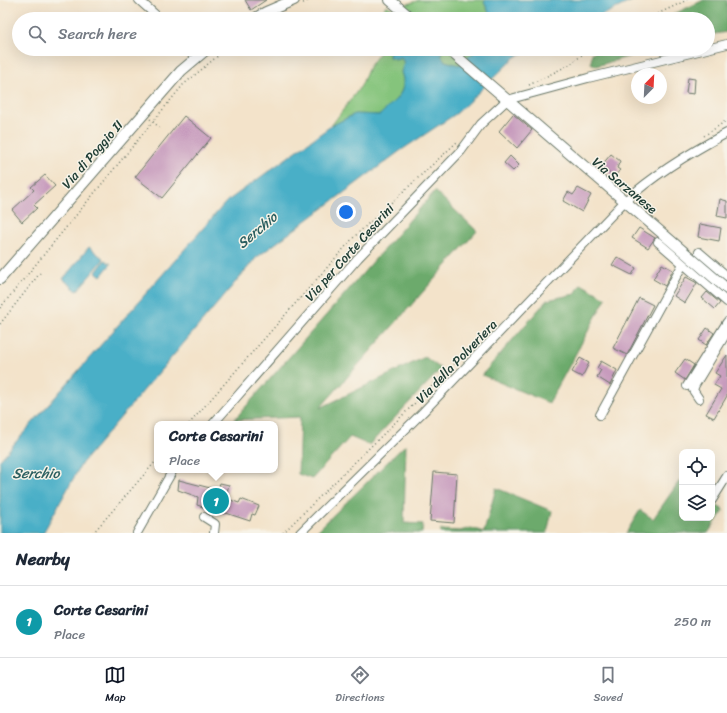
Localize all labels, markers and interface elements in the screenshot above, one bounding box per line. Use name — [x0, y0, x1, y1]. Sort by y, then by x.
search box — [12, 12, 715, 56]
text: Search here — [58, 21, 137, 47]
icon: search — [26, 23, 48, 45]
north arrow — [631, 68, 667, 104]
street label: Via di Poggio II — [56, 115, 129, 194]
street label: Via Sarzanese — [587, 151, 663, 220]
street label: Via per Corte Cesarini — [299, 198, 400, 307]
your location — [336, 202, 356, 222]
water label: Serchio — [231, 205, 284, 255]
street label: Via della Polveriera — [410, 314, 503, 409]
popup — [154, 421, 278, 473]
text: Corte Cesarini — [169, 423, 263, 449]
text: Place — [169, 449, 200, 472]
map controls — [679, 449, 715, 521]
button: locate — [679, 449, 715, 485]
water label: Serchio — [13, 461, 60, 486]
button: layers — [679, 485, 715, 521]
pin: 1 — [203, 486, 229, 516]
text: Nearby — [16, 544, 70, 574]
text: Corte Cesarini — [54, 597, 148, 623]
text: 1 — [26, 610, 32, 633]
text: 250 m — [674, 610, 711, 633]
text: Place — [54, 623, 85, 646]
tab: Map — [104, 664, 126, 707]
tab: Directions — [335, 664, 385, 707]
tab: Saved — [594, 664, 623, 707]

